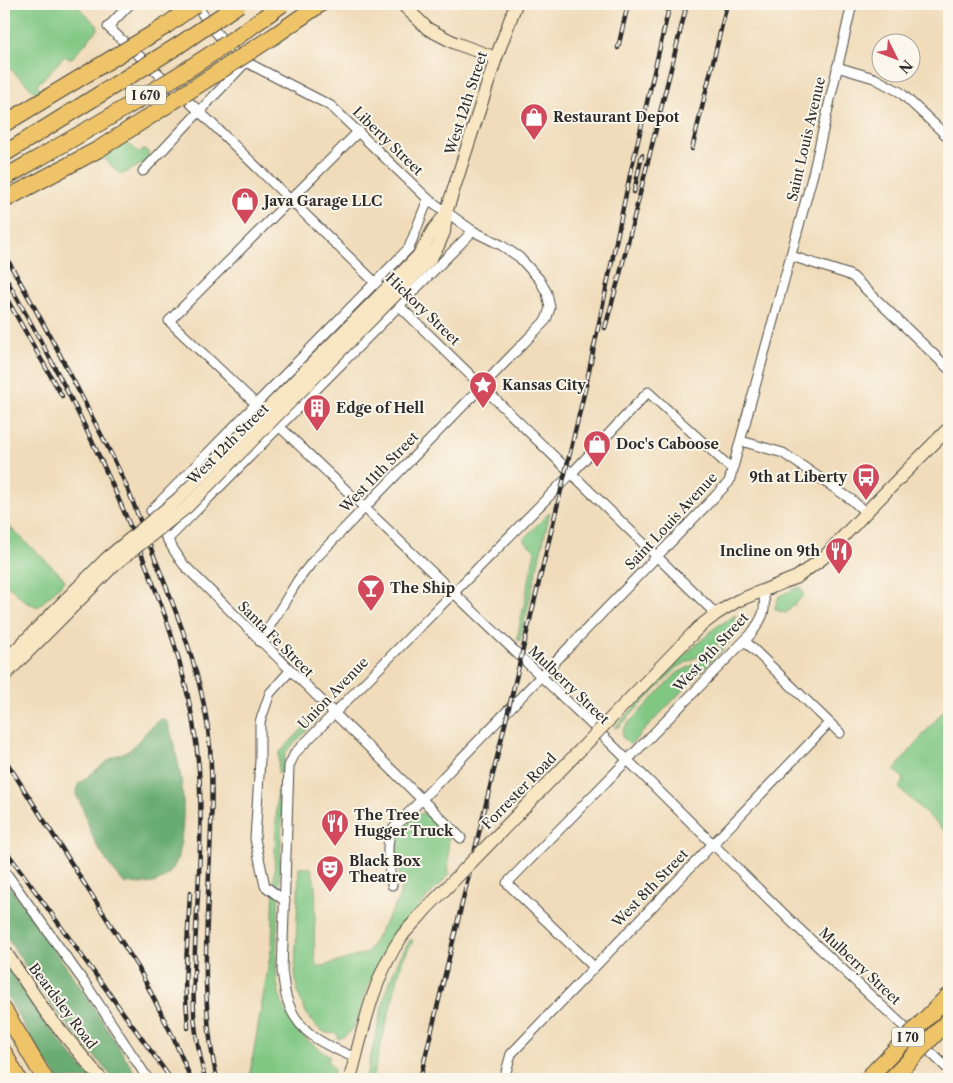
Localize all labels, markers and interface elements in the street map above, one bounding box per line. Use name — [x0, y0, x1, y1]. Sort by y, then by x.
north arrow — [870, 32, 920, 82]
street label: West 12th Street — [440, 49, 491, 158]
text: N — [895, 56, 916, 77]
street label: Saint Louis Avenue — [783, 75, 829, 203]
road number: I 670 — [126, 86, 166, 104]
shop icon: Restaurant Depot — [519, 102, 549, 141]
street label: Liberty Street — [349, 103, 427, 179]
place label: Restaurant Depot — [553, 108, 680, 126]
shop icon: Java Garage LLC — [230, 186, 260, 225]
place label: Java Garage LLC — [261, 192, 382, 210]
street label: Hickory Street — [382, 269, 464, 349]
place icon: Kansas City — [468, 370, 498, 409]
place label: Kansas City — [502, 376, 586, 394]
building icon: Edge of Hell — [302, 393, 332, 432]
place label: Edge of Hell — [336, 399, 424, 417]
street label: West 12th Street — [183, 400, 272, 489]
street label: West 11th Street — [335, 428, 422, 517]
shop icon: Doc's Caboose — [582, 429, 612, 468]
place label: Doc's Caboose — [616, 435, 719, 453]
bus stop icon: 9th at Liberty — [851, 462, 881, 501]
street label: Saint Louis Avenue — [621, 468, 721, 574]
place label: 9th at Liberty — [749, 468, 847, 486]
restaurant icon: Incline on 9th — [824, 536, 854, 575]
place label: Incline on 9th — [720, 542, 820, 560]
bar icon: The Ship — [356, 573, 386, 612]
place label: The Ship — [390, 579, 455, 597]
street label: Santa Fe Street — [234, 597, 318, 681]
street label: West 9th Street — [669, 609, 752, 696]
street label: Mulberry Street — [525, 642, 613, 728]
street label: Union Avenue — [294, 653, 372, 733]
street label: Forrester Road — [478, 749, 560, 833]
place label: The Tree Hugger Truck — [354, 806, 454, 840]
restaurant icon: The Tree Hugger Truck — [320, 808, 350, 847]
street label: West 8th Street — [607, 845, 692, 932]
place label: Black Box Theatre — [349, 852, 421, 886]
theatre icon: Black Box Theatre — [315, 854, 345, 893]
street label: Mulberry Street — [815, 923, 905, 1009]
street label: Beardsley Road — [25, 960, 101, 1053]
road number: I 70 — [892, 1028, 924, 1046]

